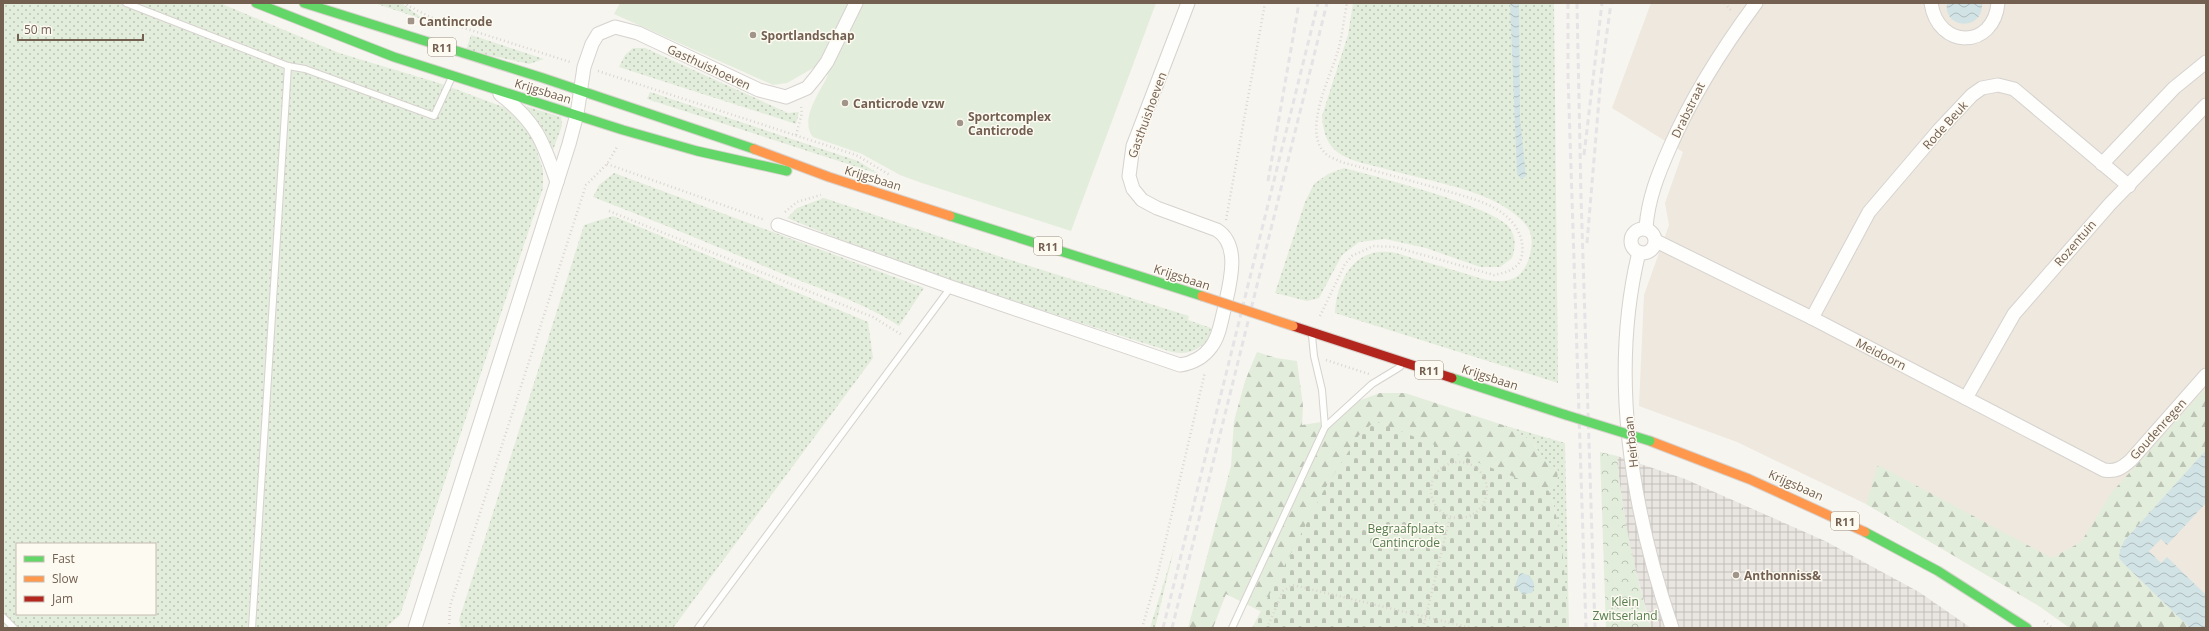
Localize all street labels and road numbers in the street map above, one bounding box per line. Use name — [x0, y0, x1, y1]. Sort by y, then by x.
road number: R11 — [428, 38, 456, 56]
street label: Gasthuishoeven — [665, 40, 753, 94]
street label: Gasthuishoeven — [1124, 70, 1170, 160]
street label: Krijgsbaan — [512, 74, 574, 108]
street label: Drabstraat — [1667, 79, 1709, 141]
street label: Rode Beuk — [1919, 97, 1972, 153]
street label: Krijgsbaan — [842, 161, 904, 195]
street label: Rozentuin — [2050, 216, 2100, 270]
road number: R11 — [1034, 237, 1062, 255]
street label: Krijgsbaan — [1152, 260, 1212, 294]
street label: Meidoorn — [1853, 334, 1909, 374]
street label: Krijgsbaan — [1460, 360, 1520, 394]
road number: R11 — [1415, 361, 1443, 379]
street label: Goudenregen — [2126, 395, 2190, 463]
street label: Heirbaan — [1620, 415, 1642, 469]
street label: Krijgsbaan — [1766, 465, 1826, 505]
road number: R11 — [1831, 512, 1859, 530]

